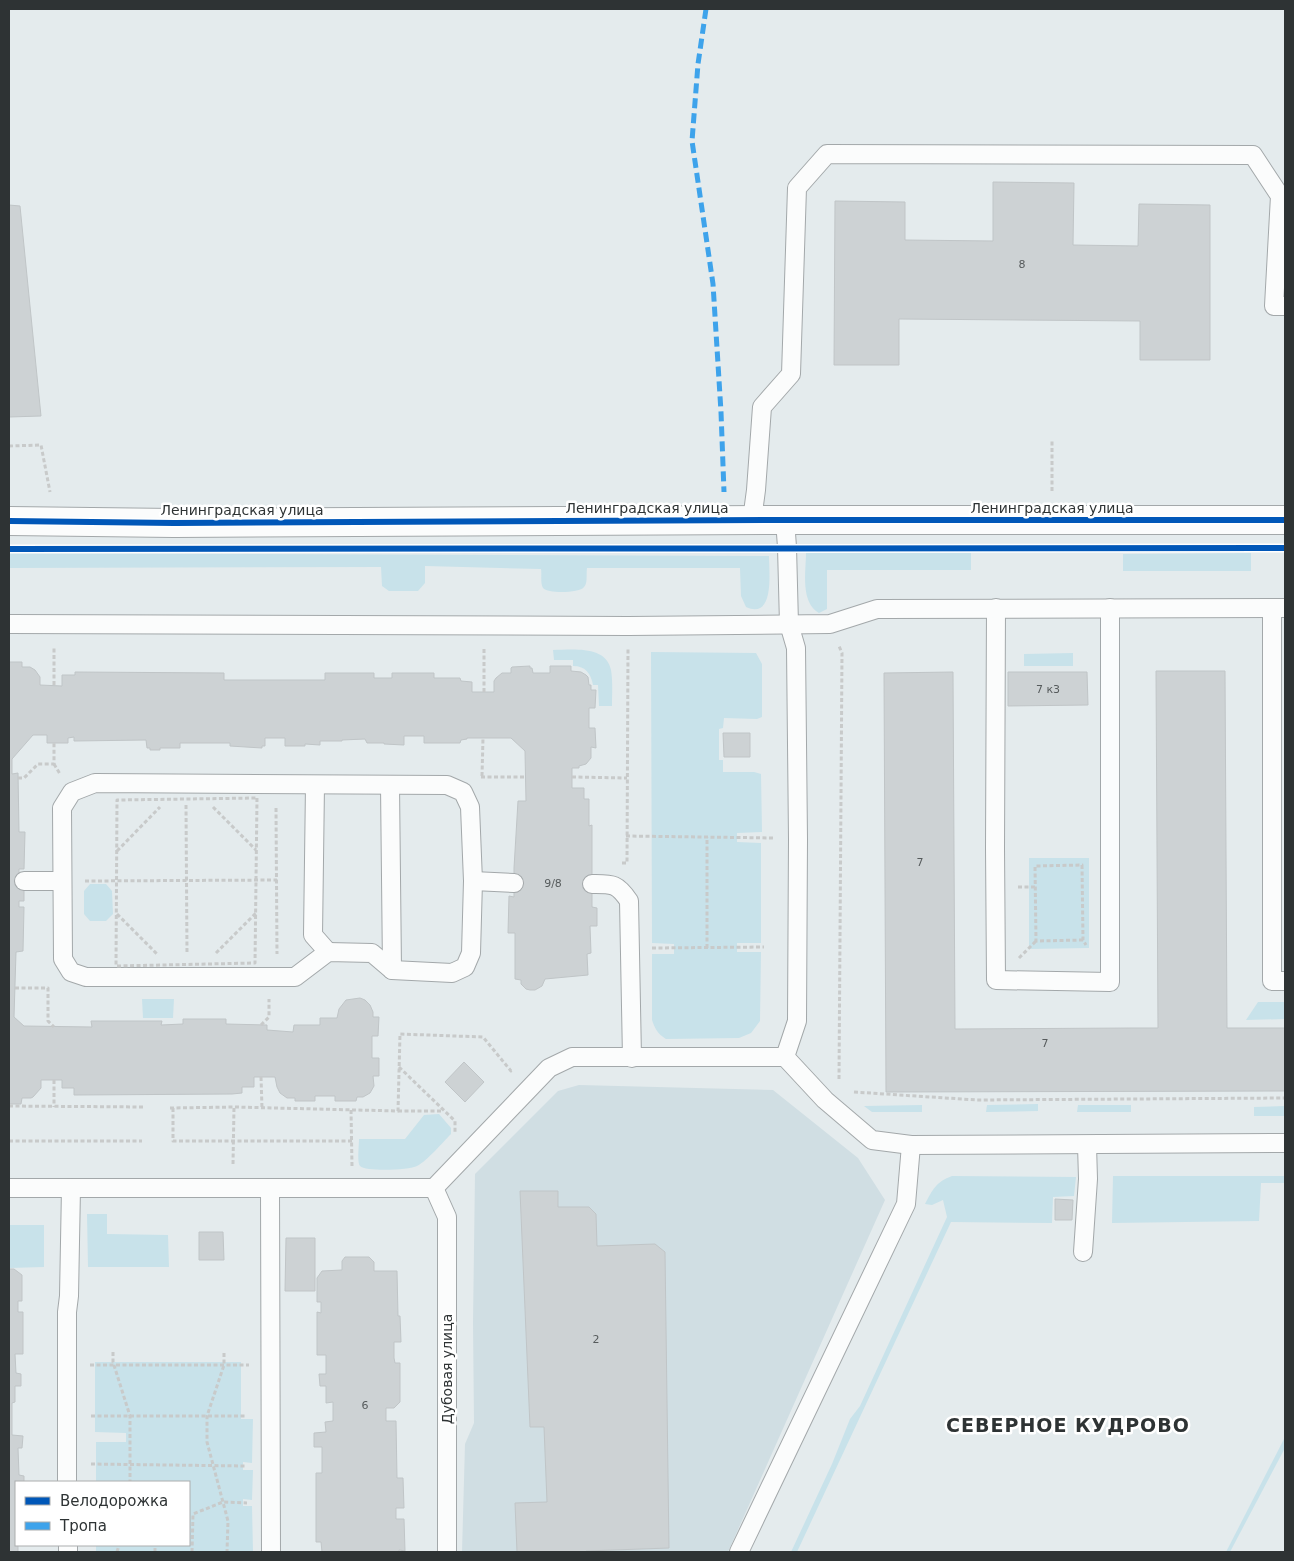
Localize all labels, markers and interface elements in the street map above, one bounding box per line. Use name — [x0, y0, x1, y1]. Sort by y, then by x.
house number: 8 — [1019, 258, 1026, 271]
street label: Ленинградская улица — [565, 500, 729, 516]
street label: Ленинградская улица — [970, 500, 1134, 516]
street label: Ленинградская улица — [160, 502, 324, 518]
house number: 7 к3 — [1036, 683, 1060, 696]
house number: 7 — [917, 856, 924, 869]
house number: 9/8 — [544, 877, 562, 890]
house number: 7 — [1042, 1037, 1049, 1050]
street label: Дубовая улица — [439, 1314, 455, 1424]
house number: 2 — [593, 1333, 600, 1346]
house number: 6 — [362, 1399, 369, 1412]
district label: СЕВЕРНОЕ КУДРОВО — [946, 1414, 1190, 1436]
legend — [15, 1481, 190, 1546]
text: Велодорожка — [60, 1492, 168, 1510]
text: Тропа — [59, 1517, 107, 1535]

